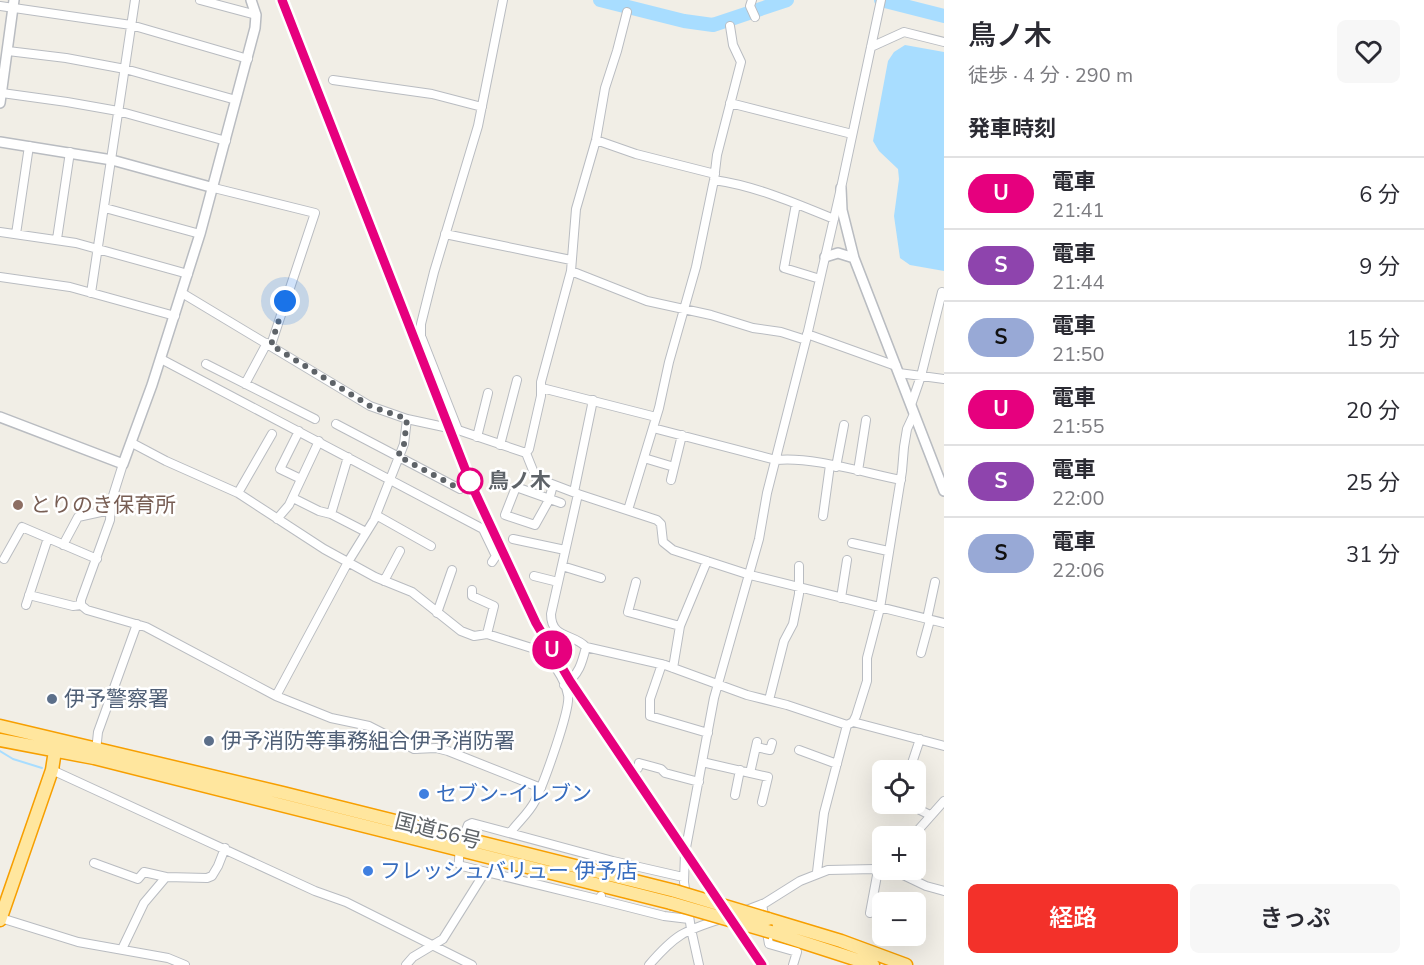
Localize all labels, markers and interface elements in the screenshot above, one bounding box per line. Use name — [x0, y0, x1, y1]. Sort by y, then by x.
text: 鳥ノ木 — [968, 17, 1052, 55]
button: heart — [1337, 20, 1400, 83]
text: 徒歩 · 4 分 · 290 m — [968, 62, 1133, 89]
text: 発車時刻 — [968, 114, 1056, 144]
text: 電車 — [1052, 167, 1096, 197]
text: U — [993, 179, 1009, 207]
text: 6 分 — [1359, 180, 1400, 210]
text: 21:41 — [1052, 197, 1105, 224]
text: 電車 — [1052, 239, 1096, 269]
text: S — [994, 251, 1008, 279]
text: 9 分 — [1359, 252, 1400, 282]
text: 21:44 — [1052, 269, 1105, 296]
your location — [270, 286, 300, 316]
text: 電車 — [1052, 311, 1096, 341]
text: S — [994, 323, 1008, 351]
text: 15 分 — [1346, 324, 1400, 354]
text: 21:50 — [1052, 341, 1105, 368]
text: 電車 — [1052, 383, 1096, 413]
text: U — [993, 395, 1009, 423]
text: 20 分 — [1346, 396, 1400, 426]
text: 21:55 — [1052, 413, 1105, 440]
text: 電車 — [1052, 455, 1096, 485]
place label: 鳥ノ木 — [488, 467, 551, 495]
text: S — [994, 467, 1008, 495]
marker: 鳥ノ木 — [457, 468, 483, 494]
text: 25 分 — [1346, 468, 1400, 498]
text: 22:00 — [1052, 485, 1105, 512]
place label: とりのき保育所 — [30, 491, 176, 519]
marker: とりのき保育所 — [11, 498, 25, 512]
text: 電車 — [1052, 527, 1096, 557]
text: S — [994, 539, 1008, 567]
text: 31 分 — [1346, 540, 1400, 570]
text: 22:06 — [1052, 557, 1105, 584]
line badge: U — [532, 630, 572, 670]
text: U — [544, 636, 560, 664]
place label: 伊予警察署 — [64, 685, 169, 713]
marker: 伊予警察署 — [45, 692, 59, 706]
place label: 伊予消防等事務組合伊予消防署 — [221, 727, 515, 755]
marker: 伊予消防等事務組合伊予消防署 — [202, 734, 216, 748]
map controls — [872, 760, 926, 946]
button: locate — [872, 760, 926, 814]
place label: セブン-イレブン — [436, 780, 592, 808]
marker: セブン-イレブン — [417, 787, 431, 801]
street label: 国道56号 — [392, 807, 484, 855]
button: + — [872, 826, 926, 880]
place label: フレッシュバリュー 伊予店 — [380, 857, 637, 885]
marker: フレッシュバリュー 伊予店 — [361, 864, 375, 878]
button: 経路 — [968, 884, 1178, 953]
button: きっぷ — [1190, 884, 1400, 953]
button: − — [872, 892, 926, 946]

